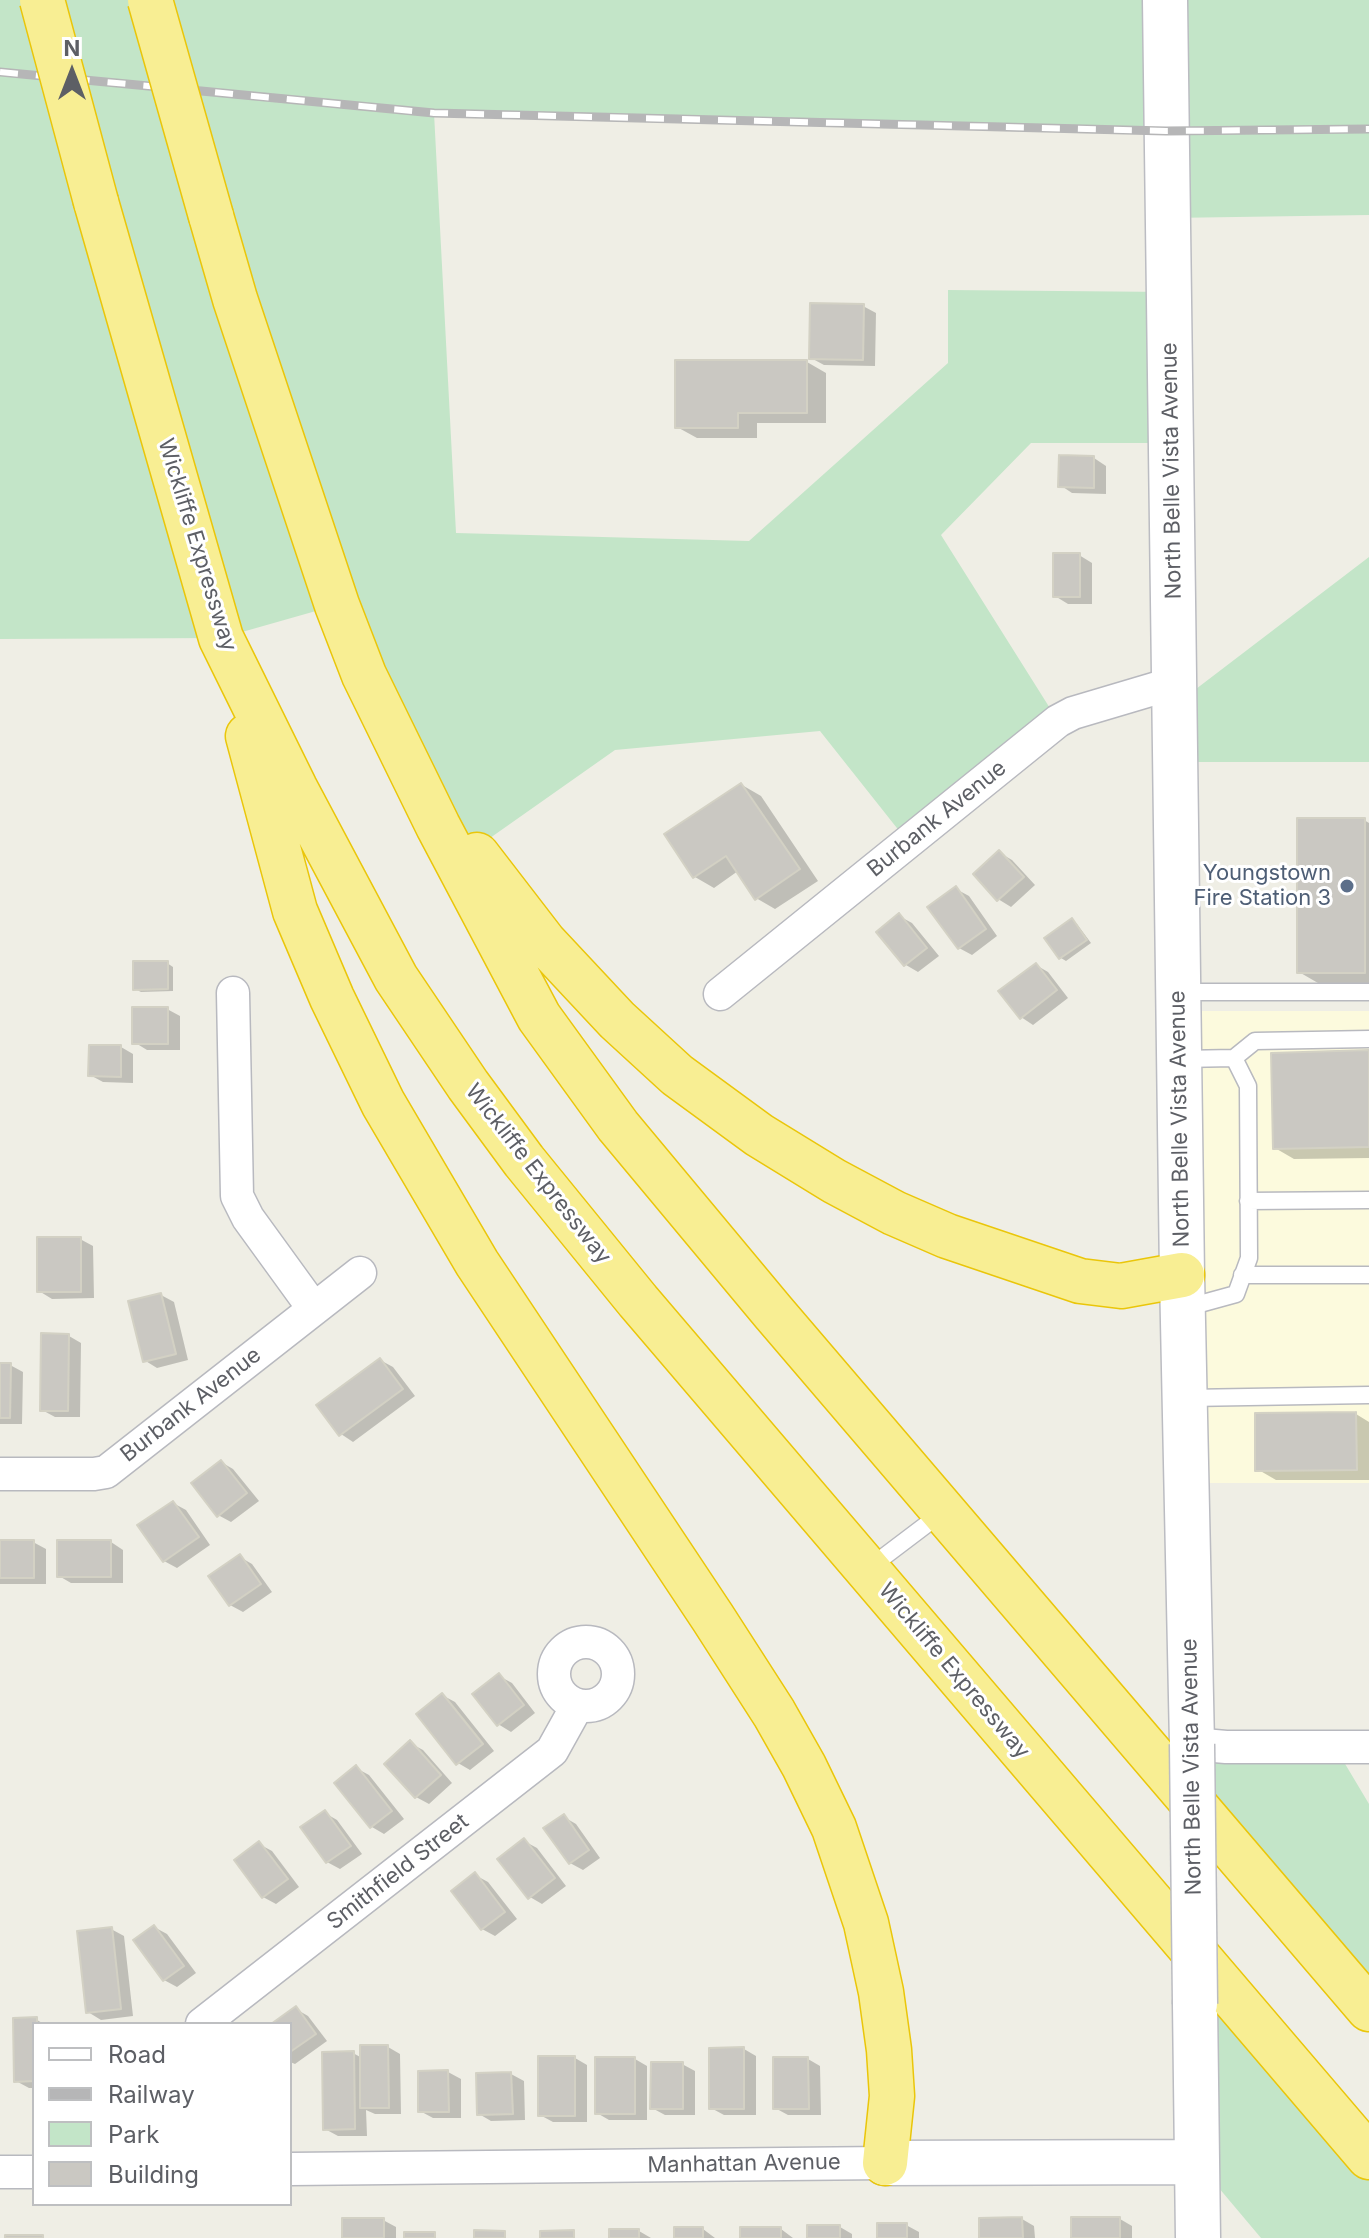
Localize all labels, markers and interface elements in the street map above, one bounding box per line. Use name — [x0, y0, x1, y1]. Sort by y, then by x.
north arrow — [32, 32, 112, 112]
text: N — [64, 35, 80, 61]
street label: North Belle Vista Avenue — [1157, 342, 1187, 600]
street label: Wickliffe Expressway — [152, 435, 242, 655]
street label: Burbank Avenue — [862, 755, 1012, 883]
place label: Youngstown Fire Station 3 — [1193, 860, 1331, 912]
marker: Youngstown Fire Station 3 — [1338, 877, 1356, 895]
street label: North Belle Vista Avenue — [1165, 990, 1195, 1248]
street label: Wickliffe Expressway — [460, 1079, 616, 1269]
street label: Burbank Avenue — [116, 1342, 266, 1468]
street label: Wickliffe Expressway — [873, 1578, 1035, 1764]
street label: North Belle Vista Avenue — [1177, 1638, 1207, 1896]
street label: Smithfield Street — [322, 1809, 474, 1935]
legend — [32, 2022, 292, 2206]
text: Road — [108, 2040, 166, 2069]
text: Railway — [108, 2080, 195, 2109]
text: Park — [108, 2120, 159, 2149]
street label: Manhattan Avenue — [647, 2149, 841, 2179]
text: Building — [108, 2160, 199, 2189]

